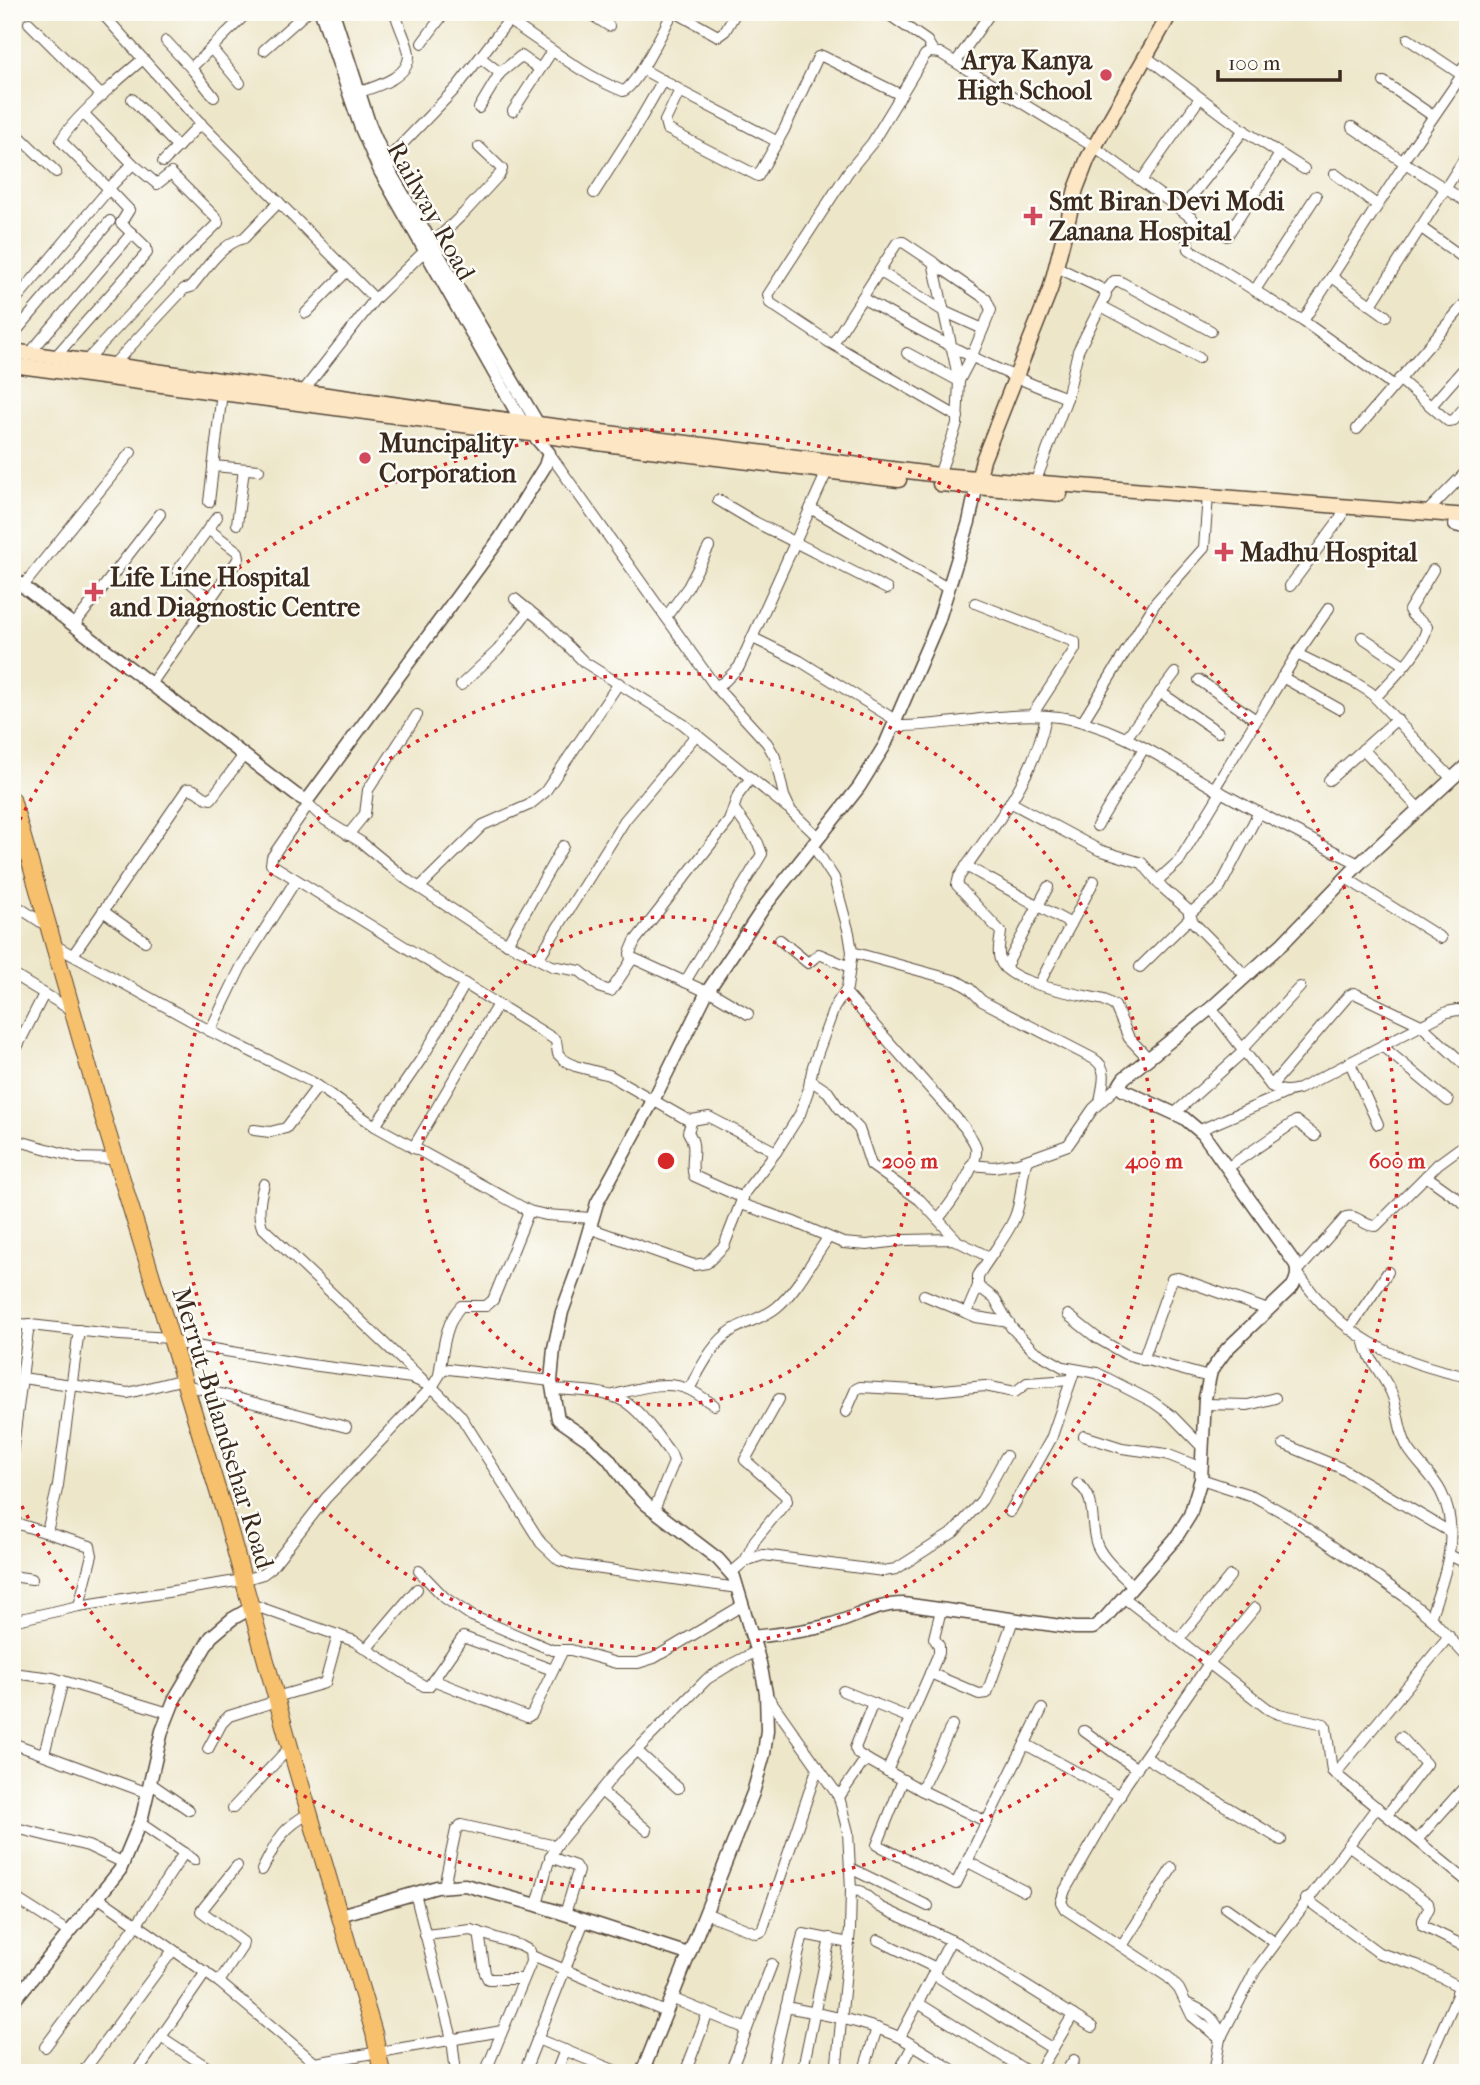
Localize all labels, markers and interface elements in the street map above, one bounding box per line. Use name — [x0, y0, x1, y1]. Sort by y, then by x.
scale bar — [1218, 38, 1340, 82]
place label: Arya Kanya High School — [957, 45, 1093, 106]
text: 100 m — [1228, 51, 1281, 75]
marker: Arya Kanya High School — [1098, 67, 1114, 83]
street label: Railway Road — [380, 136, 482, 287]
place label: Smt Biran Devi Modi Zanana Hospital — [1049, 186, 1285, 247]
marker: Smt Biran Devi Modi Zanana Hospital — [1023, 206, 1043, 226]
place label: Muncipality Corporation — [379, 428, 517, 489]
marker: Muncipality Corporation — [357, 450, 373, 466]
place label: Madhu Hospital — [1240, 537, 1418, 568]
marker: Madhu Hospital — [1214, 542, 1234, 562]
place label: Life Line Hospital and Diagnostic Centre — [110, 562, 360, 623]
marker: Life Line Hospital and Diagnostic Centre — [84, 582, 104, 602]
centre of rings — [654, 1149, 678, 1173]
text: 200 m — [882, 1149, 939, 1173]
text: 400 m — [1124, 1149, 1183, 1174]
text: 600 m — [1369, 1149, 1426, 1173]
street label: Merrut-Bulandsehar Road — [165, 1284, 281, 1573]

